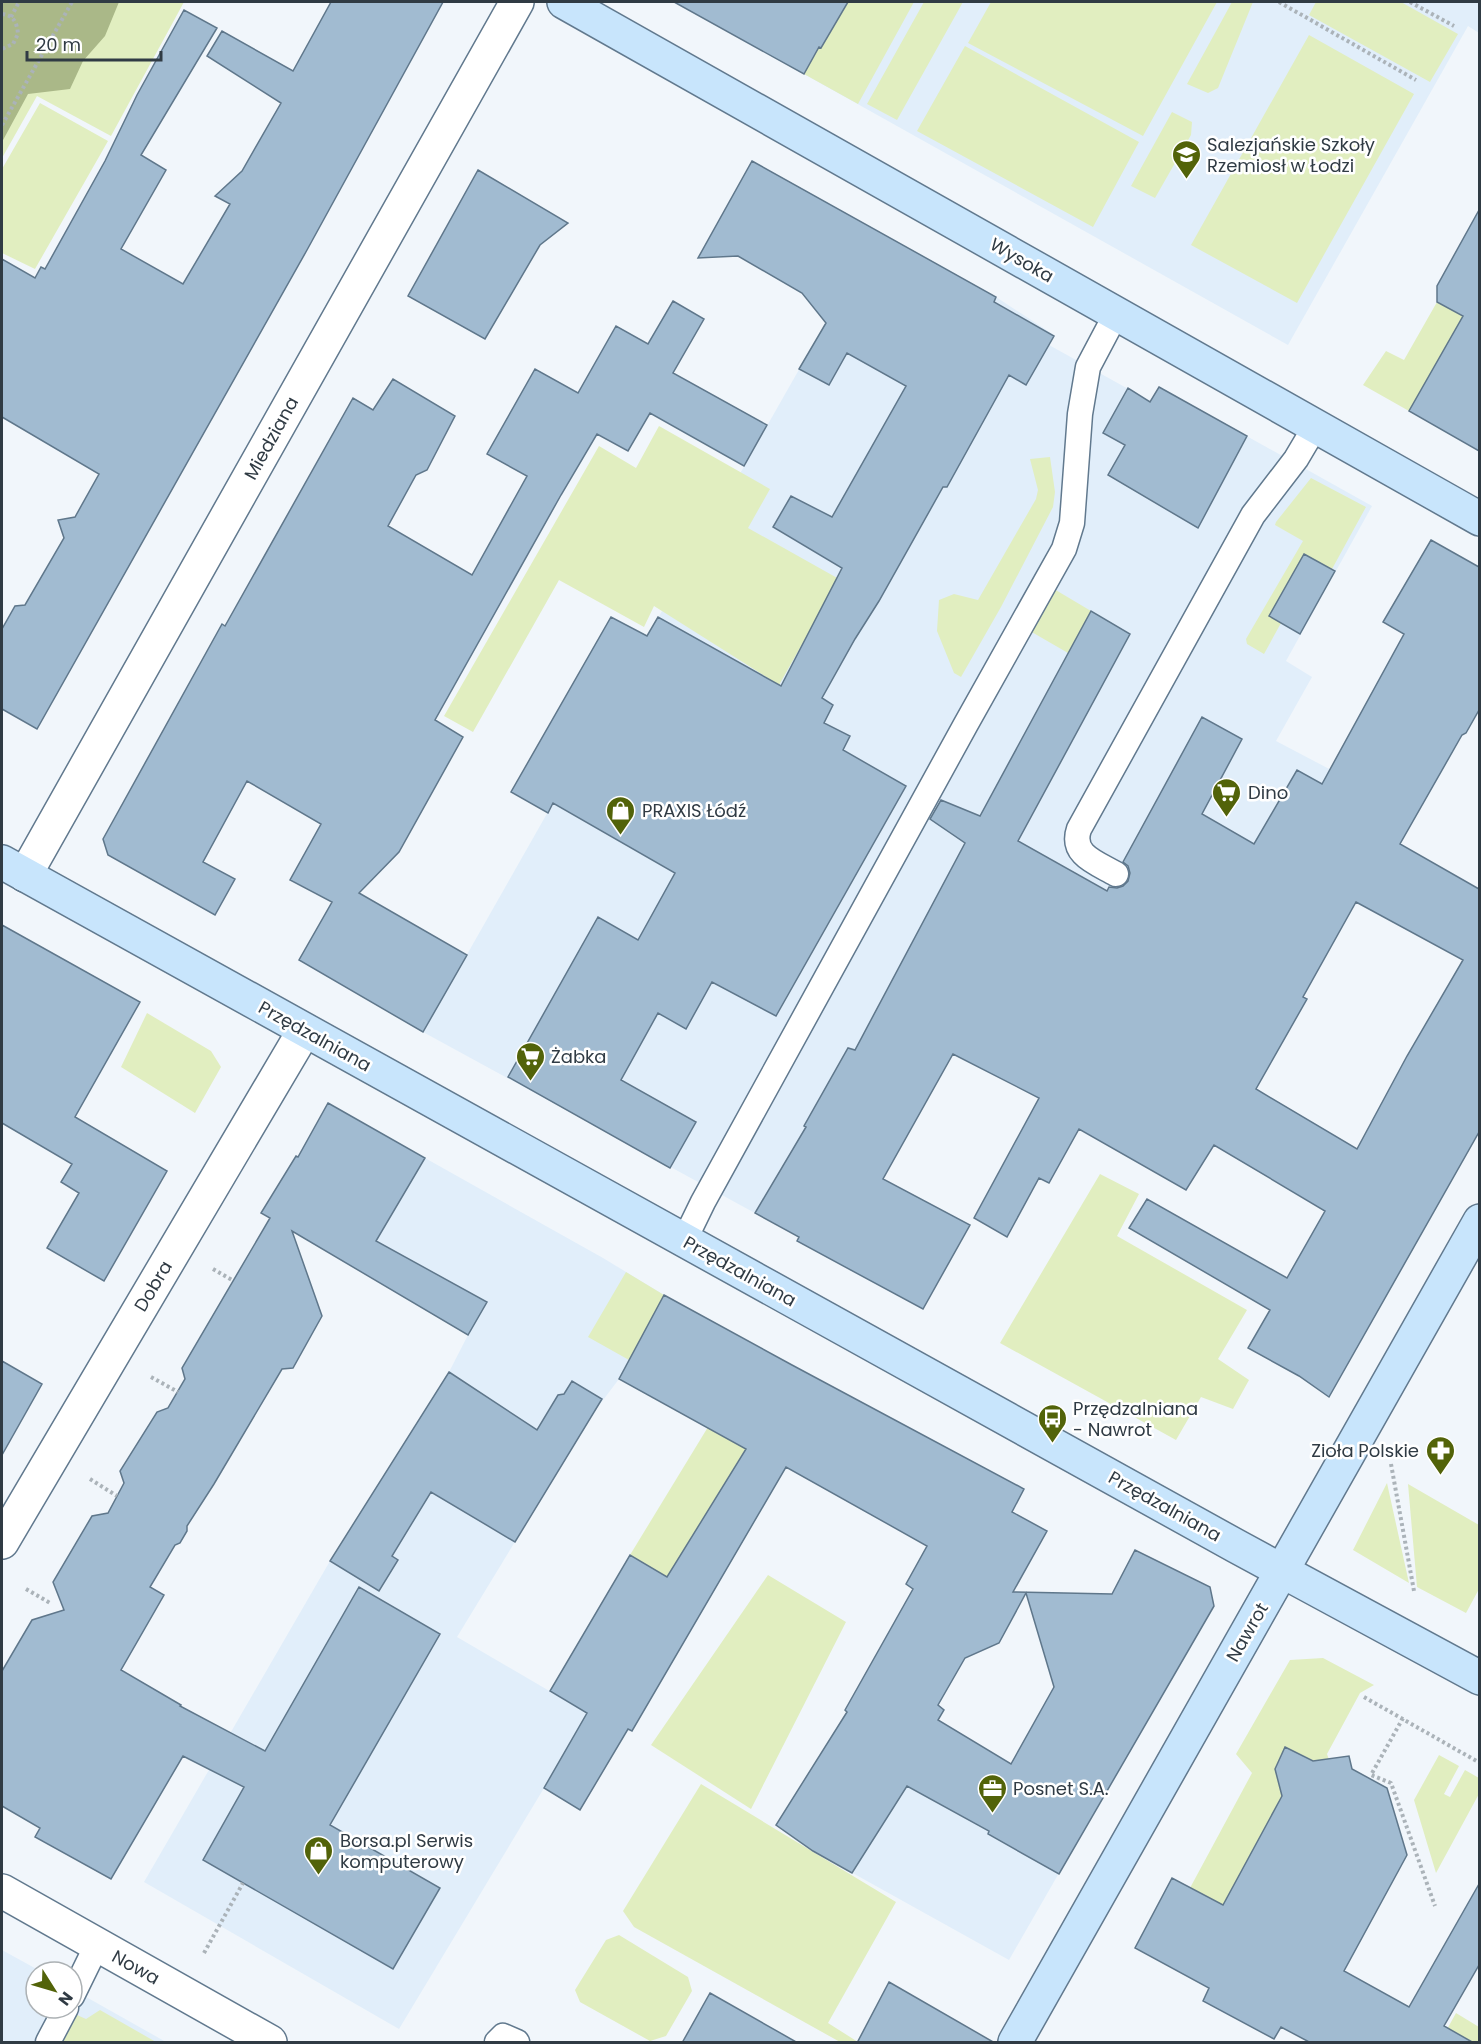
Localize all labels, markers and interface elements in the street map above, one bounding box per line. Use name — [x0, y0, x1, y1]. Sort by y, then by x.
scale bar — [27, 24, 160, 62]
text: 20 m — [36, 32, 81, 57]
place label: Salezjańskie Szkoły Rzemiosł w Łodzi — [1207, 132, 1375, 178]
school or university icon: Salezjańskie Szkoły Rzemiosł w Łodzi — [1170, 138, 1202, 180]
street label: Wysoka — [985, 232, 1059, 288]
street label: Miedziana — [238, 392, 304, 484]
supermarket icon: Dino — [1211, 776, 1243, 818]
place label: Dino — [1248, 780, 1288, 805]
shop icon: PRAXIS Łódź — [605, 794, 637, 836]
place label: PRAXIS Łódź — [642, 798, 746, 823]
street label: Przędzalniana — [254, 995, 376, 1077]
supermarket icon: Żabka — [514, 1040, 546, 1082]
place label: Żabka — [551, 1044, 607, 1069]
street label: Przędzalniana — [679, 1230, 801, 1312]
street label: Dobra — [128, 1256, 178, 1316]
place label: Przędzalniana - Nawrot — [1073, 1396, 1198, 1442]
bus stop icon: Przędzalniana - Nawrot — [1036, 1402, 1068, 1444]
pharmacy icon: Zioła Polskie — [1424, 1434, 1456, 1476]
place label: Zioła Polskie — [1311, 1438, 1419, 1463]
street label: Przędzalniana — [1104, 1465, 1226, 1547]
street label: Nawrot — [1220, 1598, 1274, 1666]
office icon: Posnet S.A. — [976, 1772, 1008, 1814]
place label: Posnet S.A. — [1013, 1776, 1109, 1801]
place label: Borsa.pl Serwis komputerowy — [340, 1828, 473, 1874]
shop icon: Borsa.pl Serwis komputerowy — [303, 1834, 335, 1876]
street label: Nowa — [108, 1944, 164, 1990]
north arrow — [24, 1960, 84, 2020]
text: N — [53, 1987, 78, 2010]

